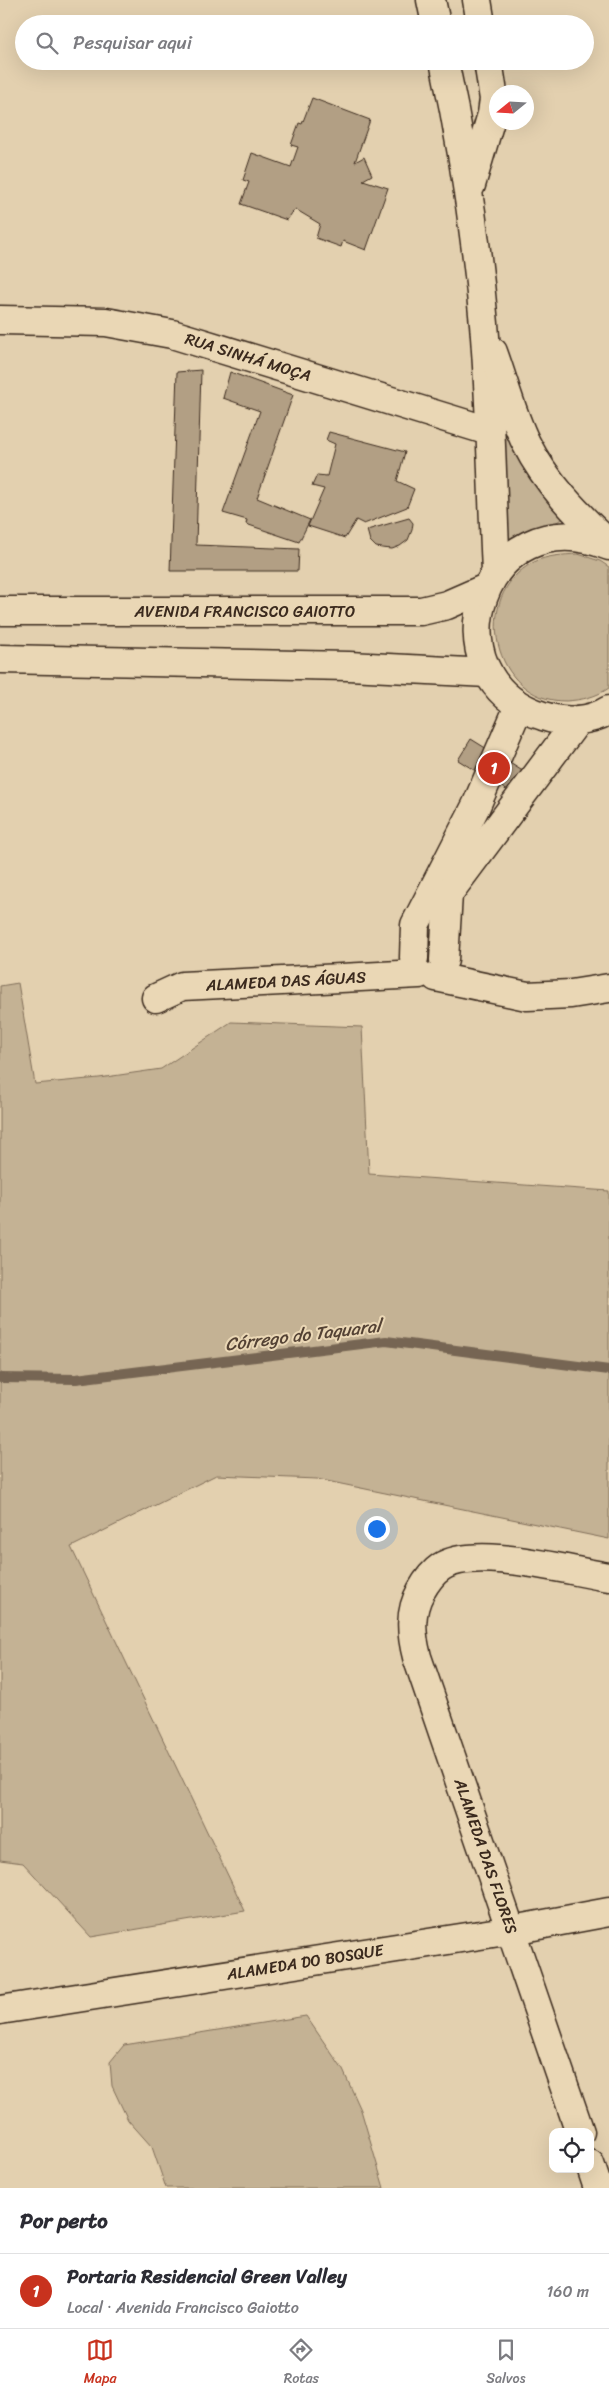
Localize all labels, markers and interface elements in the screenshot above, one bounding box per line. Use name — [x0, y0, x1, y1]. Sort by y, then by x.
search box — [15, 15, 594, 70]
text: Pesquisar aqui — [73, 26, 192, 59]
icon: search — [33, 29, 61, 57]
north arrow — [489, 85, 534, 130]
street label: RUA SINHÁ MOÇA — [181, 324, 315, 390]
street label: AVENIDA FRANCISCO GAIOTTO — [134, 597, 355, 626]
pin: 1 — [478, 749, 510, 787]
street label: ALAMEDA DAS ÁGUAS — [204, 962, 367, 1000]
water label: Córrego do Taquaral — [223, 1309, 387, 1360]
your location — [364, 1516, 390, 1542]
street label: ALAMEDA DAS FLORES — [445, 1773, 526, 1938]
street label: ALAMEDA DO BOSQUE — [224, 1935, 386, 1989]
map controls — [549, 2128, 594, 2173]
button: locate — [549, 2128, 594, 2173]
text: Por perto — [20, 2202, 108, 2240]
text: Portaria Residencial Green Valley — [67, 2260, 347, 2293]
text: 1 — [33, 2277, 39, 2306]
text: 160 m — [546, 2277, 589, 2306]
text: Local · Avenida Francisco Gaiotto — [67, 2293, 299, 2322]
tab: Mapa — [84, 2336, 117, 2391]
tab: Rotas — [284, 2336, 319, 2391]
tab: Salvos — [486, 2336, 525, 2391]

